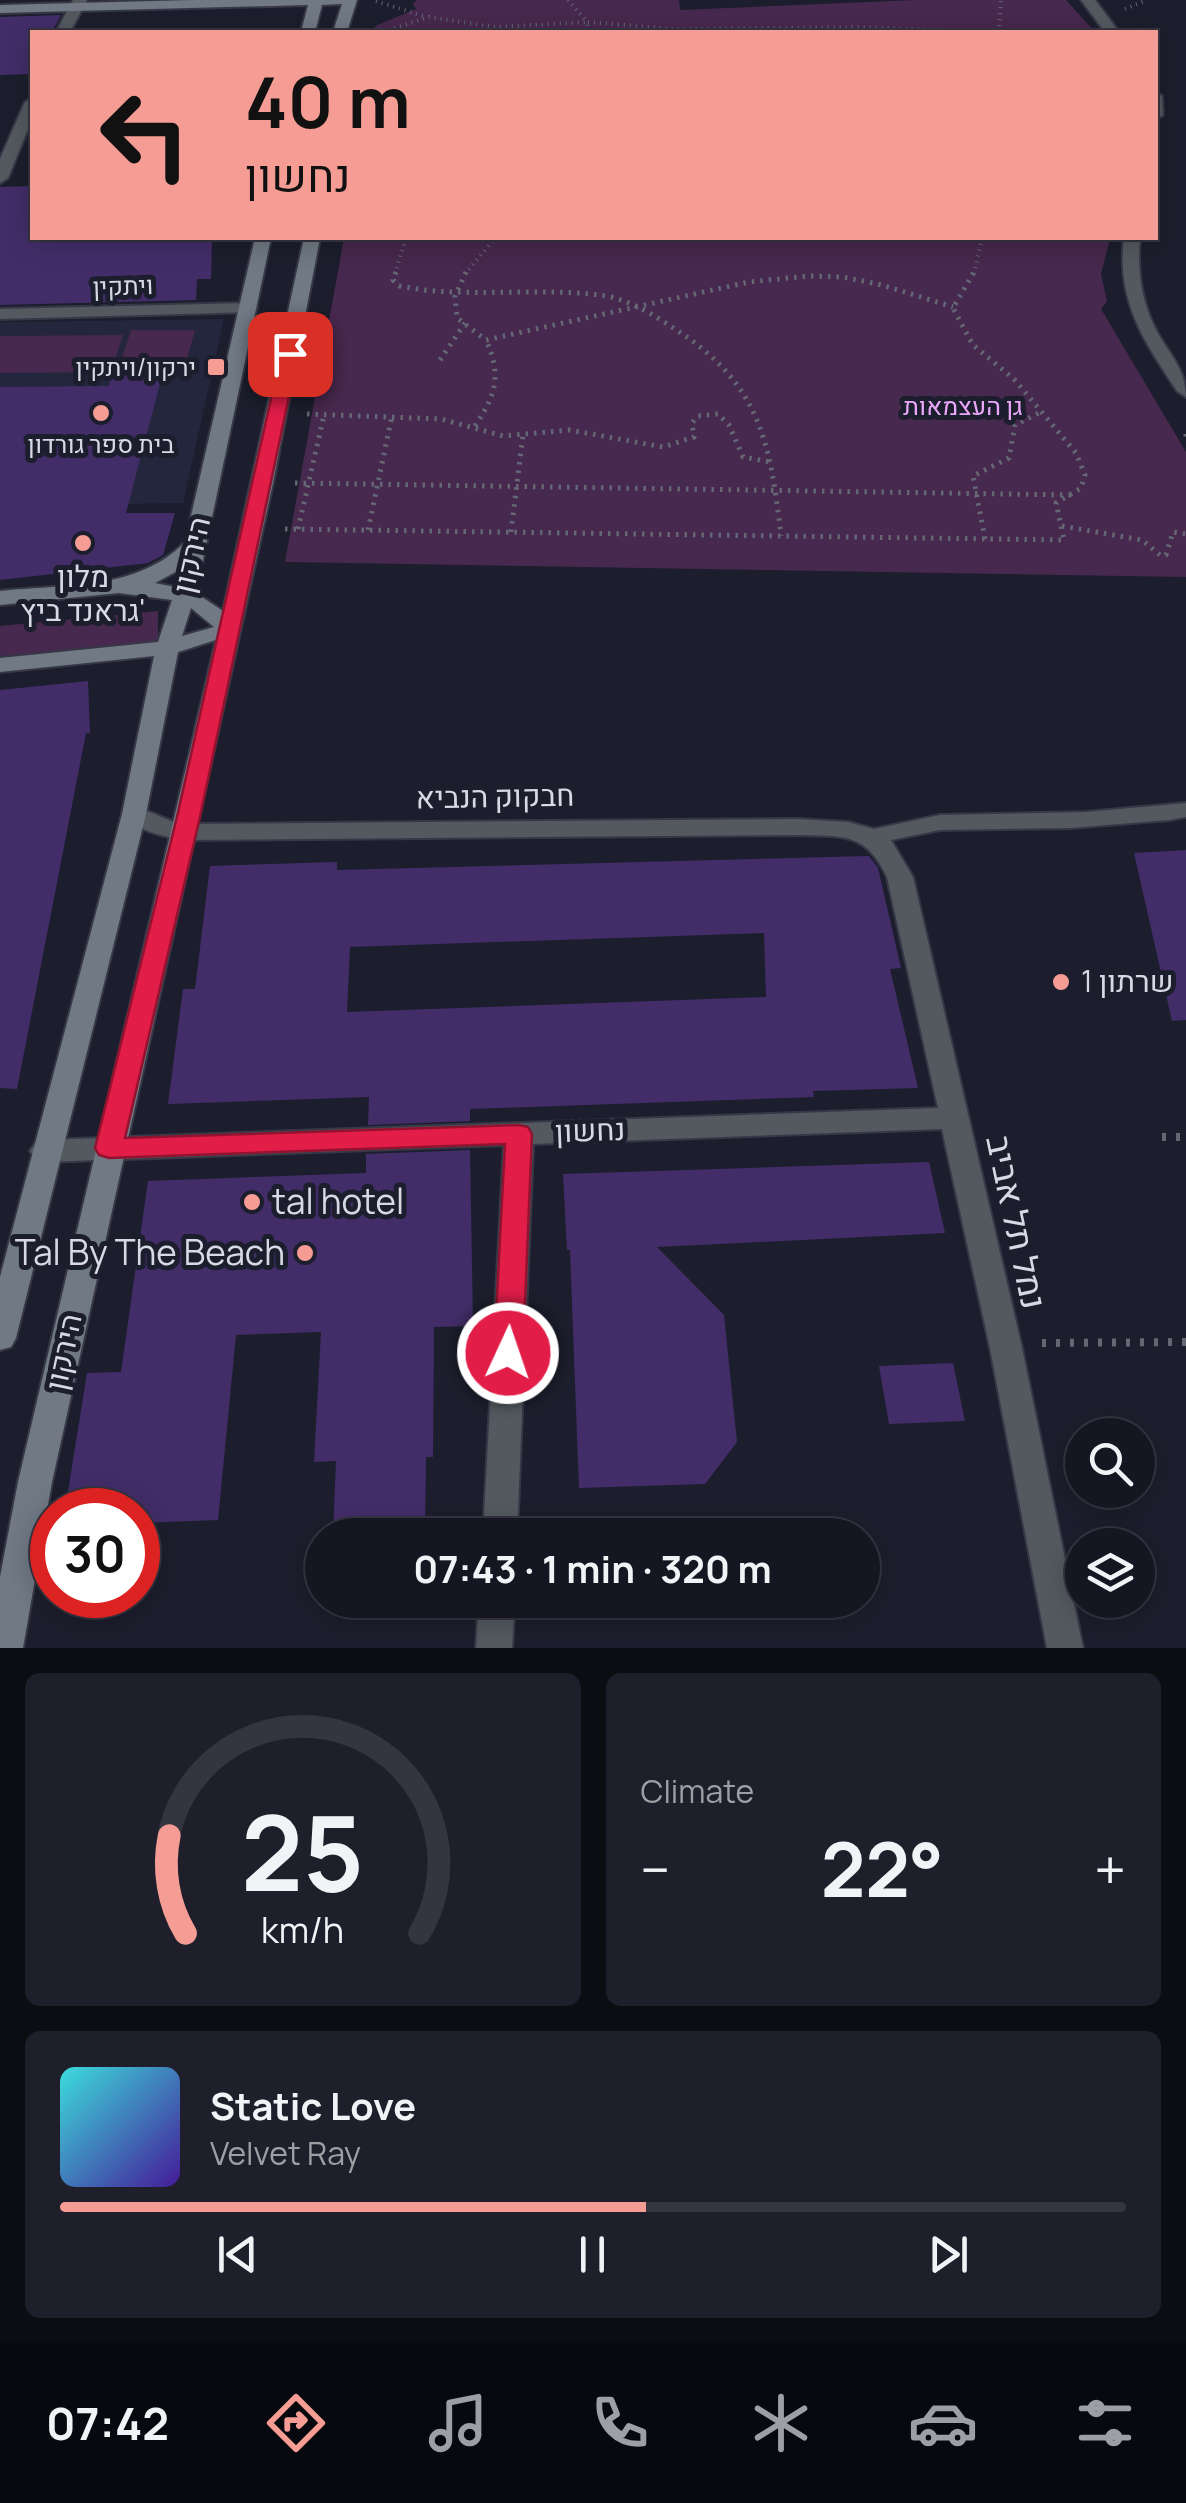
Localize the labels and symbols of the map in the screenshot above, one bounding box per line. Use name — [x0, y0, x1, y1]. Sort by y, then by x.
street label: ויתקין — [92, 267, 154, 304]
pin — [248, 312, 333, 397]
place label: ירקון/ויתקין — [76, 349, 196, 384]
marker: ירקון/ויתקין — [205, 356, 227, 378]
park label: גן העצמאות — [903, 388, 1023, 423]
marker: בית ספר גורדון — [90, 402, 112, 424]
place label: בית ספר גורדון — [27, 426, 175, 461]
street label: הירקון — [162, 512, 219, 597]
marker: מלון גראנד ביץ' — [72, 532, 94, 554]
place label: מלון גראנד ביץ' — [20, 555, 146, 630]
street label: חבקוק הנביא — [415, 774, 575, 817]
place label: שרתון 1 — [1081, 960, 1173, 1001]
marker: שרתון 1 — [1050, 971, 1072, 993]
street label: נחשון — [554, 1108, 626, 1151]
street label: נמל תל אביב — [975, 1130, 1059, 1313]
place label: tal hotel — [272, 1177, 404, 1225]
marker: tal hotel — [241, 1191, 263, 1213]
place label: Tal By The Beach — [15, 1228, 285, 1276]
marker: Tal By The Beach — [294, 1242, 316, 1264]
position arrow — [456, 1301, 560, 1405]
street label: הירקון — [34, 1309, 91, 1394]
speed limit sign: 30 — [30, 1488, 160, 1618]

